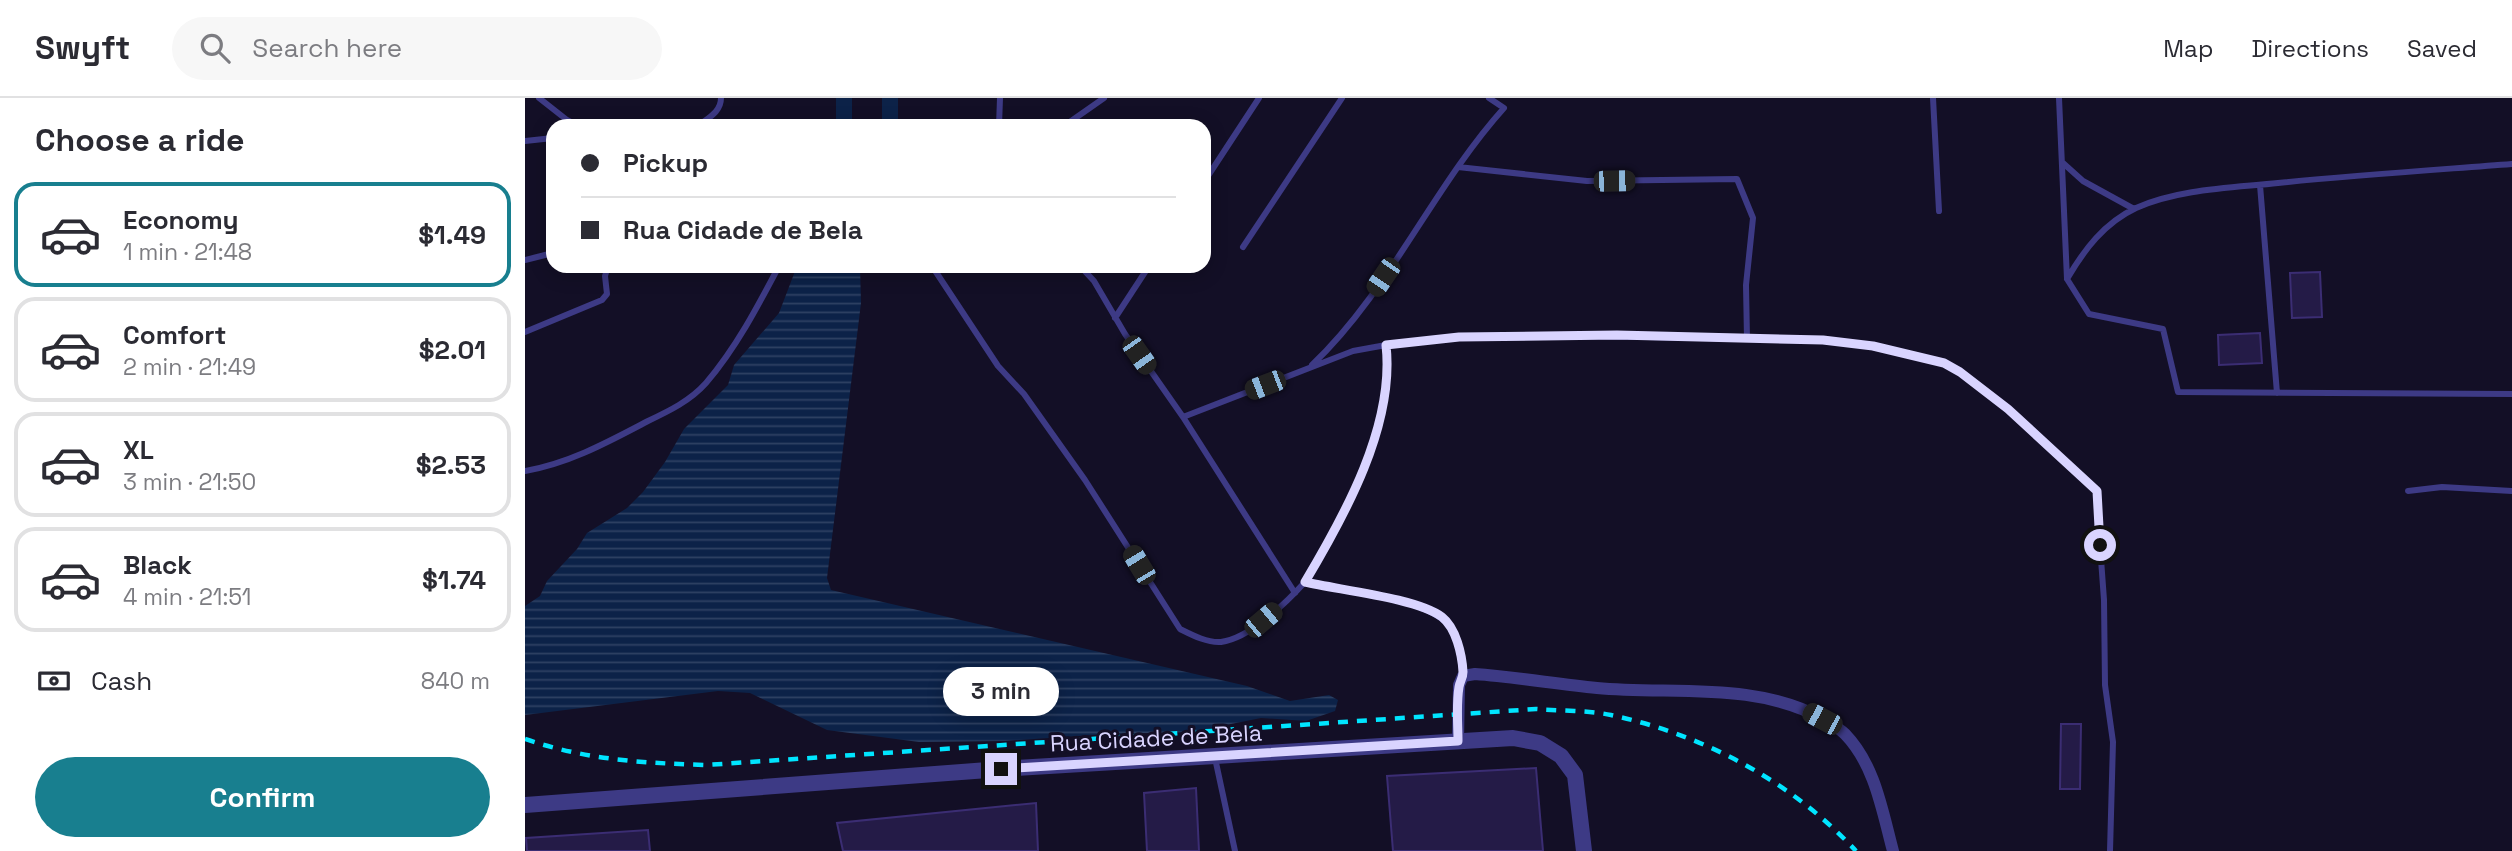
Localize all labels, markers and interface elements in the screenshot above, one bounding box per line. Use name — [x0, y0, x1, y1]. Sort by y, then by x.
search box — [172, 17, 662, 80]
text: Swyft — [35, 27, 130, 69]
icon: search — [196, 29, 234, 67]
text: Search here — [252, 31, 402, 65]
text: Map — [2163, 33, 2213, 64]
text: Directions — [2251, 33, 2369, 64]
text: Saved — [2407, 33, 2477, 64]
text: Choose a ride — [35, 120, 245, 160]
text: Pickup — [623, 146, 708, 180]
car — [1593, 170, 1636, 192]
icon: car — [39, 203, 102, 266]
text: Economy — [123, 203, 239, 237]
text: Rua Cidade de Bela — [623, 213, 863, 247]
text: $1.49 — [418, 218, 486, 252]
text: 1 min · 21:48 — [123, 237, 252, 267]
car — [1363, 254, 1404, 300]
icon: car — [39, 318, 102, 381]
text: Comfort — [123, 318, 226, 352]
car — [1119, 332, 1160, 378]
text: $2.01 — [419, 333, 486, 367]
text: 2 min · 21:49 — [123, 352, 256, 382]
car — [1242, 368, 1289, 402]
icon: car — [39, 433, 102, 496]
text: XL — [123, 433, 154, 467]
text: $2.53 — [416, 448, 486, 482]
text: 3 min · 21:50 — [123, 467, 256, 497]
route start — [2084, 529, 2116, 561]
car — [1120, 542, 1159, 588]
icon: car — [39, 548, 102, 611]
text: Black — [123, 548, 192, 582]
text: $1.74 — [422, 563, 486, 597]
text: 4 min · 21:51 — [123, 582, 251, 612]
car — [1241, 598, 1286, 642]
icon: cash — [35, 662, 73, 700]
text: Cash — [91, 664, 152, 698]
text: 840 m — [421, 666, 490, 696]
callout: 3 min — [943, 668, 1059, 716]
text: 3 min — [971, 676, 1031, 706]
car — [1799, 700, 1846, 738]
street label: Rua Cidade de Bela — [1049, 717, 1263, 759]
route end — [985, 753, 1017, 785]
button: Confirm — [35, 757, 490, 837]

